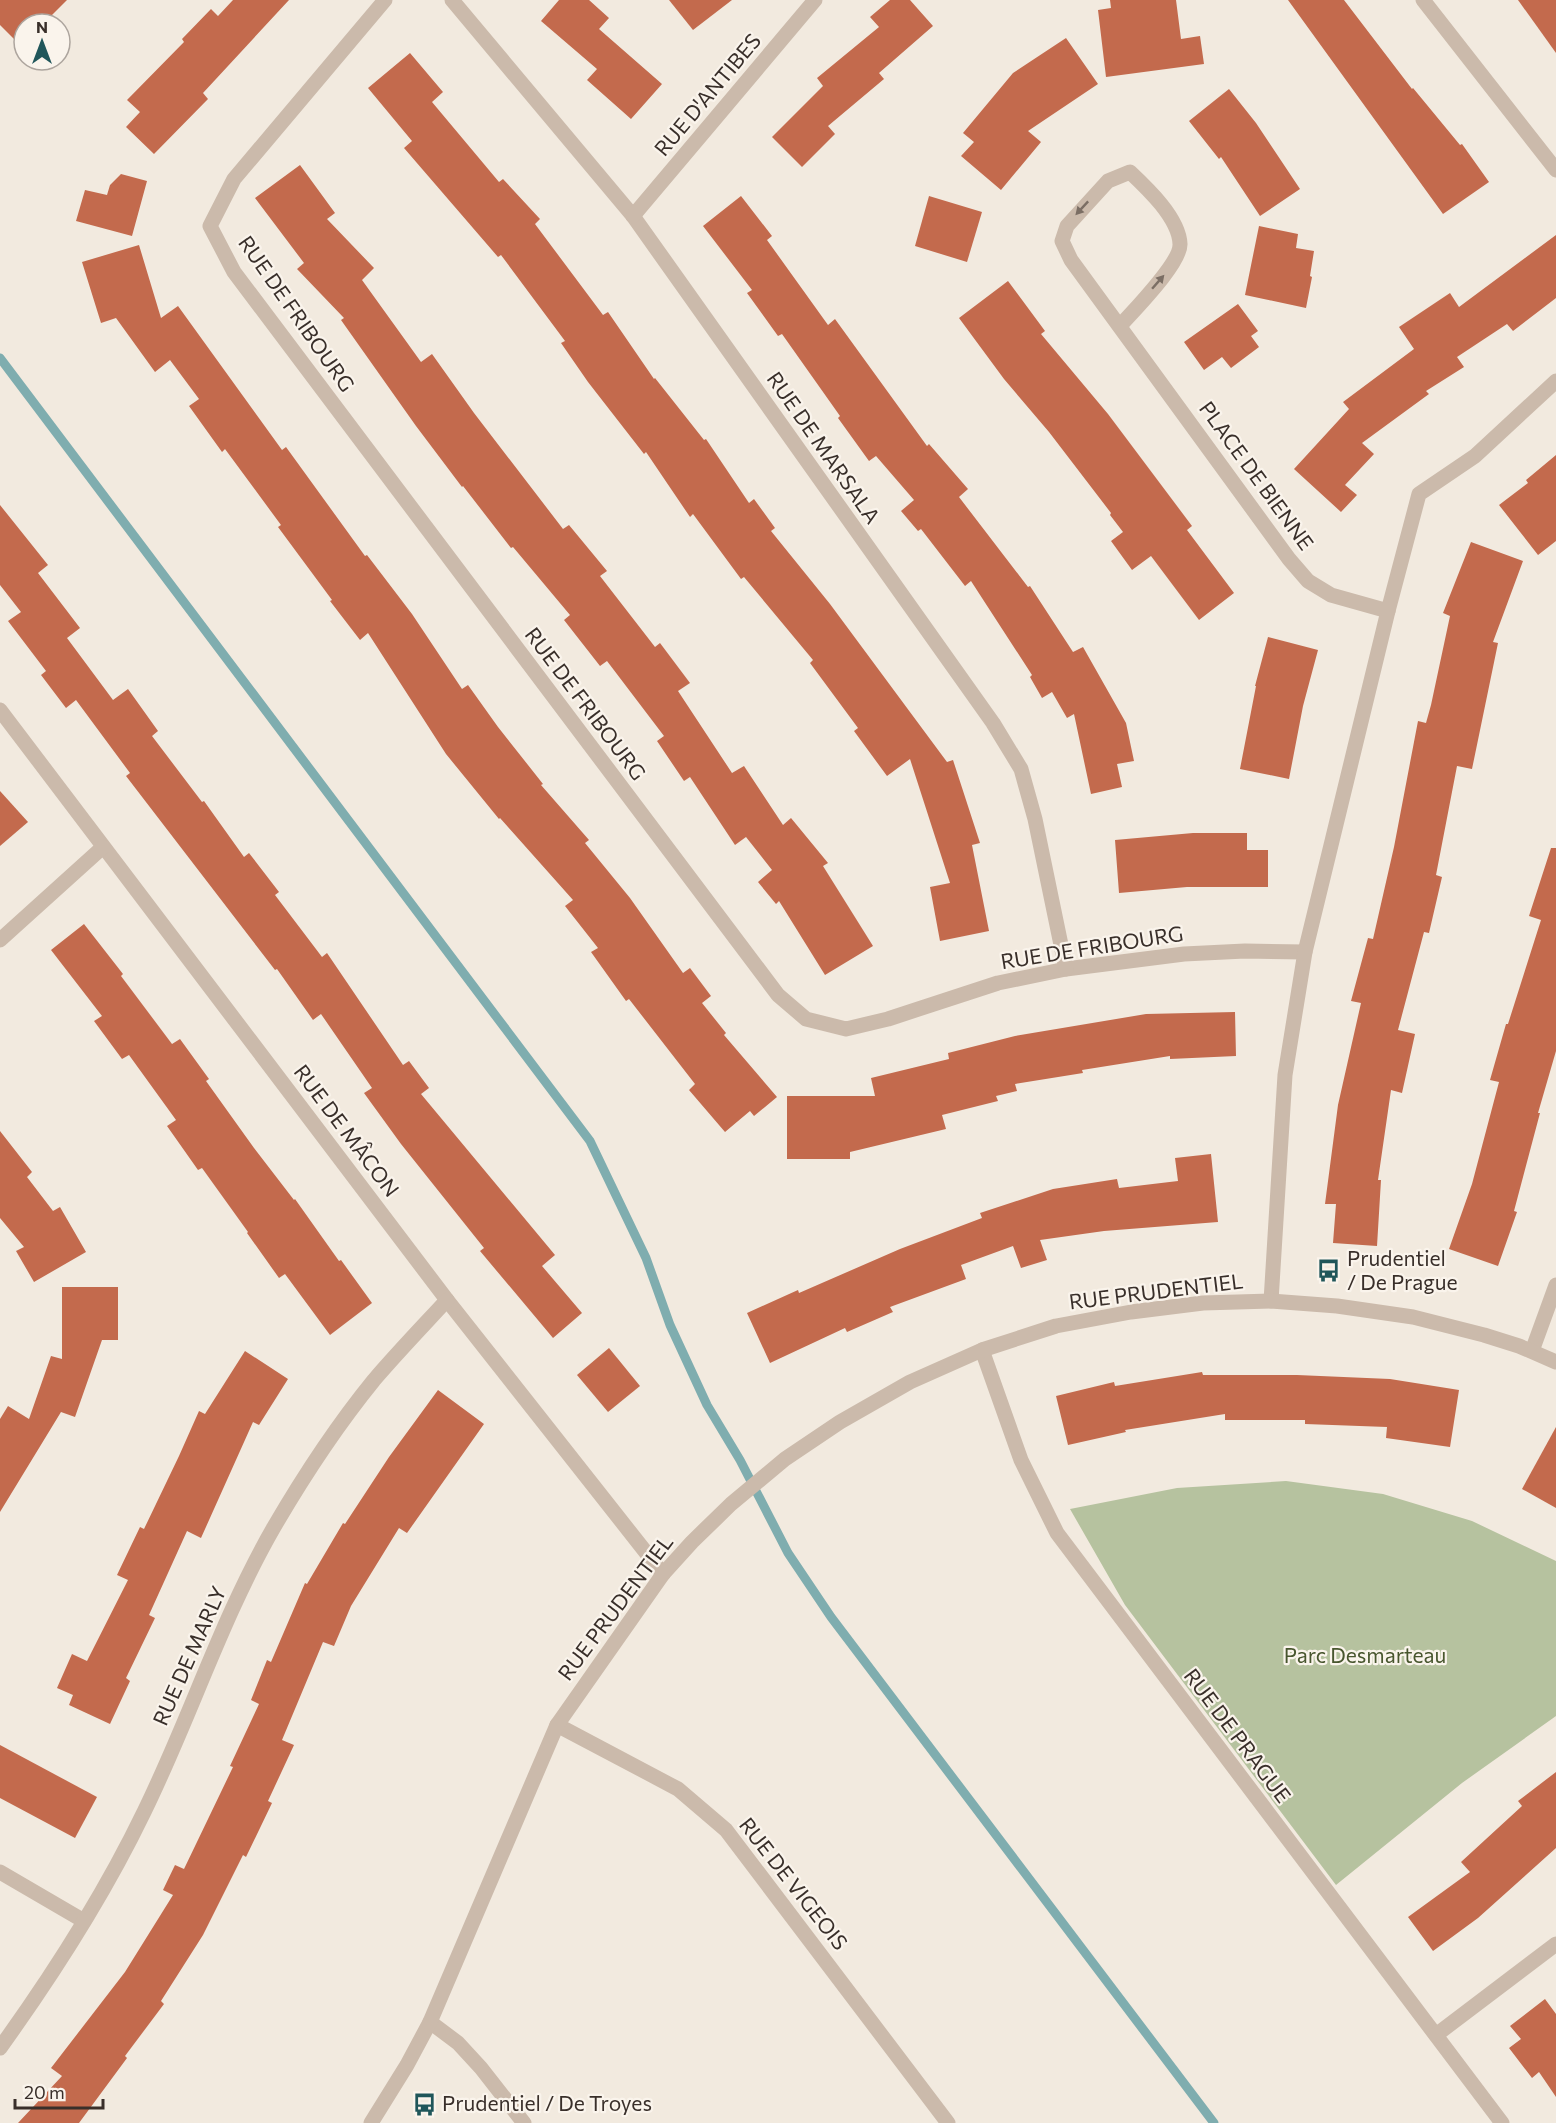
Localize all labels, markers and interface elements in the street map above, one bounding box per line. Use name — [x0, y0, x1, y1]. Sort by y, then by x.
north arrow — [12, 12, 72, 72]
text: N — [36, 17, 48, 36]
street label: RUE D'ANTIBES — [648, 28, 765, 160]
one-way arrow — [1076, 201, 1090, 215]
street label: RUE DE FRIBOURG — [234, 230, 360, 396]
one-way arrow — [1152, 274, 1165, 290]
street label: RUE DE MARSALA — [763, 366, 886, 528]
street label: PLACE DE BIENNE — [1195, 396, 1320, 554]
street label: RUE DE FRIBOURG — [521, 622, 652, 784]
street label: RUE DE FRIBOURG — [999, 920, 1185, 973]
street label: RUE DE MÂCON — [289, 1059, 405, 1201]
place label: Prudentiel / De Prague — [1347, 1245, 1457, 1294]
bus stop icon: Prudentiel / De Prague — [1316, 1258, 1342, 1284]
street label: RUE PRUDENTIEL — [1067, 1267, 1244, 1314]
street label: RUE PRUDENTIEL — [552, 1530, 678, 1685]
street label: RUE DE MARLY — [147, 1582, 231, 1729]
park label: Parc Desmarteau — [1284, 1642, 1446, 1667]
street label: RUE DE PRAGUE — [1180, 1663, 1297, 1807]
street label: RUE DE VIGEOIS — [735, 1812, 854, 1954]
scale bar — [15, 2072, 104, 2110]
text: 20 m — [24, 2081, 65, 2103]
place label: Prudentiel / De Troyes — [442, 2090, 652, 2115]
bus stop icon: Prudentiel / De Troyes — [411, 2091, 437, 2117]

